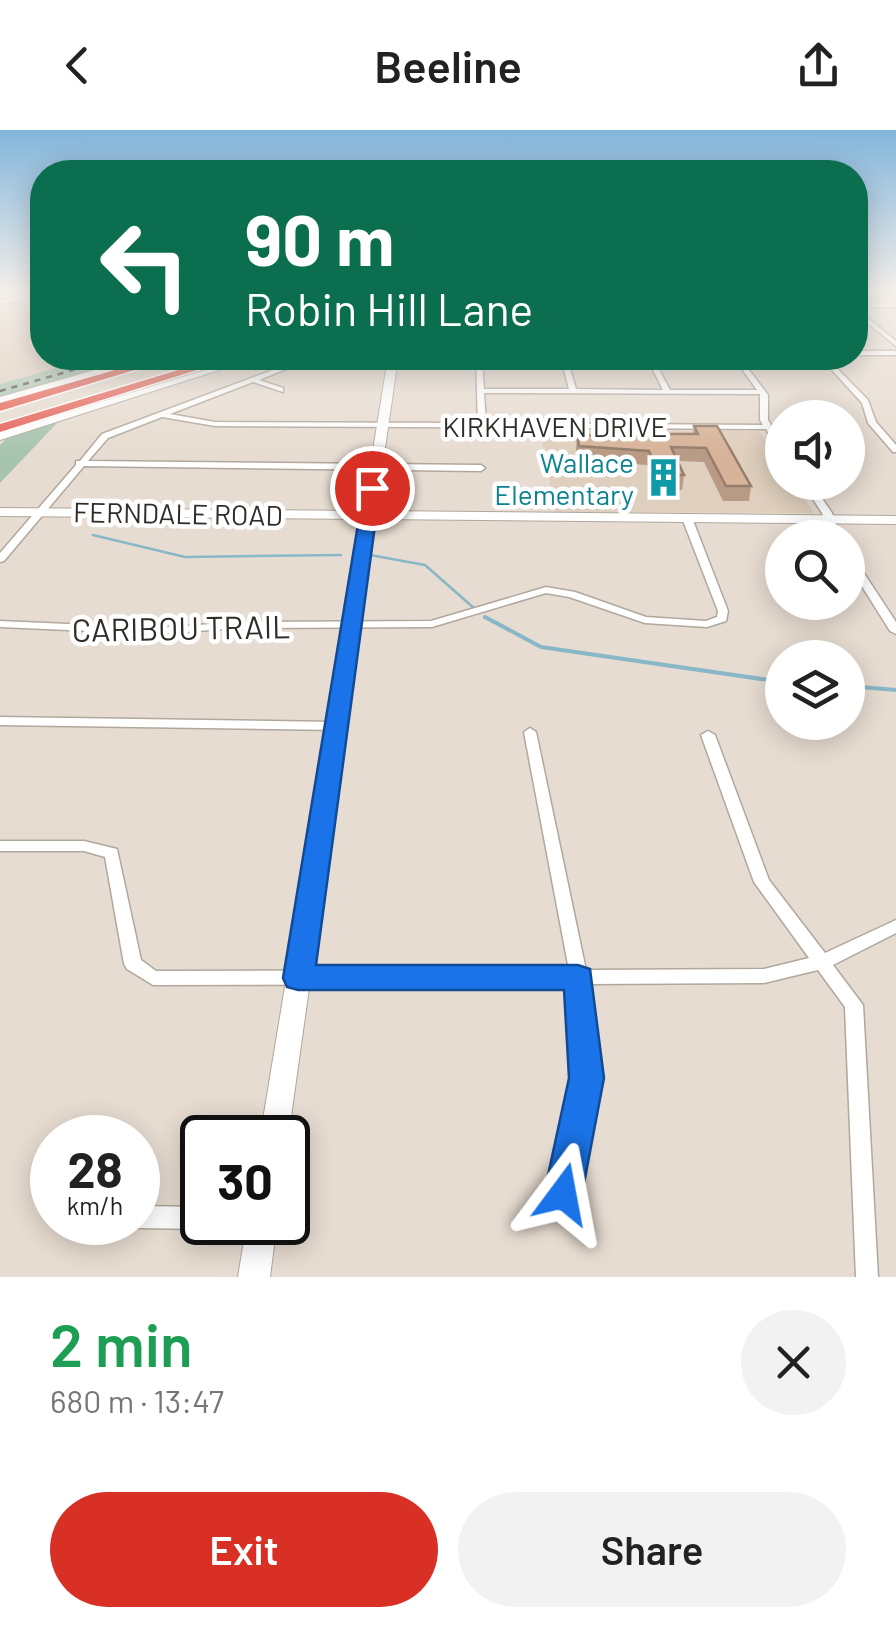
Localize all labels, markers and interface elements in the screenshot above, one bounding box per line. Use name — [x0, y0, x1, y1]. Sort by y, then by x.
icon: back — [50, 38, 105, 93]
text: Beeline — [374, 38, 522, 92]
icon: share — [791, 38, 846, 93]
text: 90 m — [245, 196, 395, 280]
icon: left — [80, 200, 210, 330]
text: Robin Hill Lane — [245, 281, 533, 335]
map controls — [765, 400, 865, 740]
button: sound — [765, 400, 865, 500]
street label: KIRKHAVEN DRIVE — [442, 409, 668, 443]
place label: Wallace Elementary — [494, 445, 634, 511]
pin — [330, 446, 415, 531]
building icon: Wallace Elementary — [643, 457, 685, 499]
icon: arrive — [345, 461, 400, 516]
street label: FERNDALE ROAD — [73, 494, 283, 532]
button: search — [765, 520, 865, 620]
street label: CARIBOU TRAIL — [71, 606, 291, 648]
button: layers — [765, 640, 865, 740]
speed limit sign: 30 — [180, 1115, 310, 1245]
text: 28 — [67, 1138, 123, 1198]
position arrow — [511, 1142, 615, 1246]
text: km/h — [67, 1190, 123, 1220]
text: 2 min — [50, 1307, 193, 1379]
button: close — [741, 1310, 846, 1415]
text: 680 m · 13:47 — [50, 1381, 224, 1419]
button: Exit — [50, 1492, 438, 1607]
button: Share — [458, 1492, 846, 1607]

